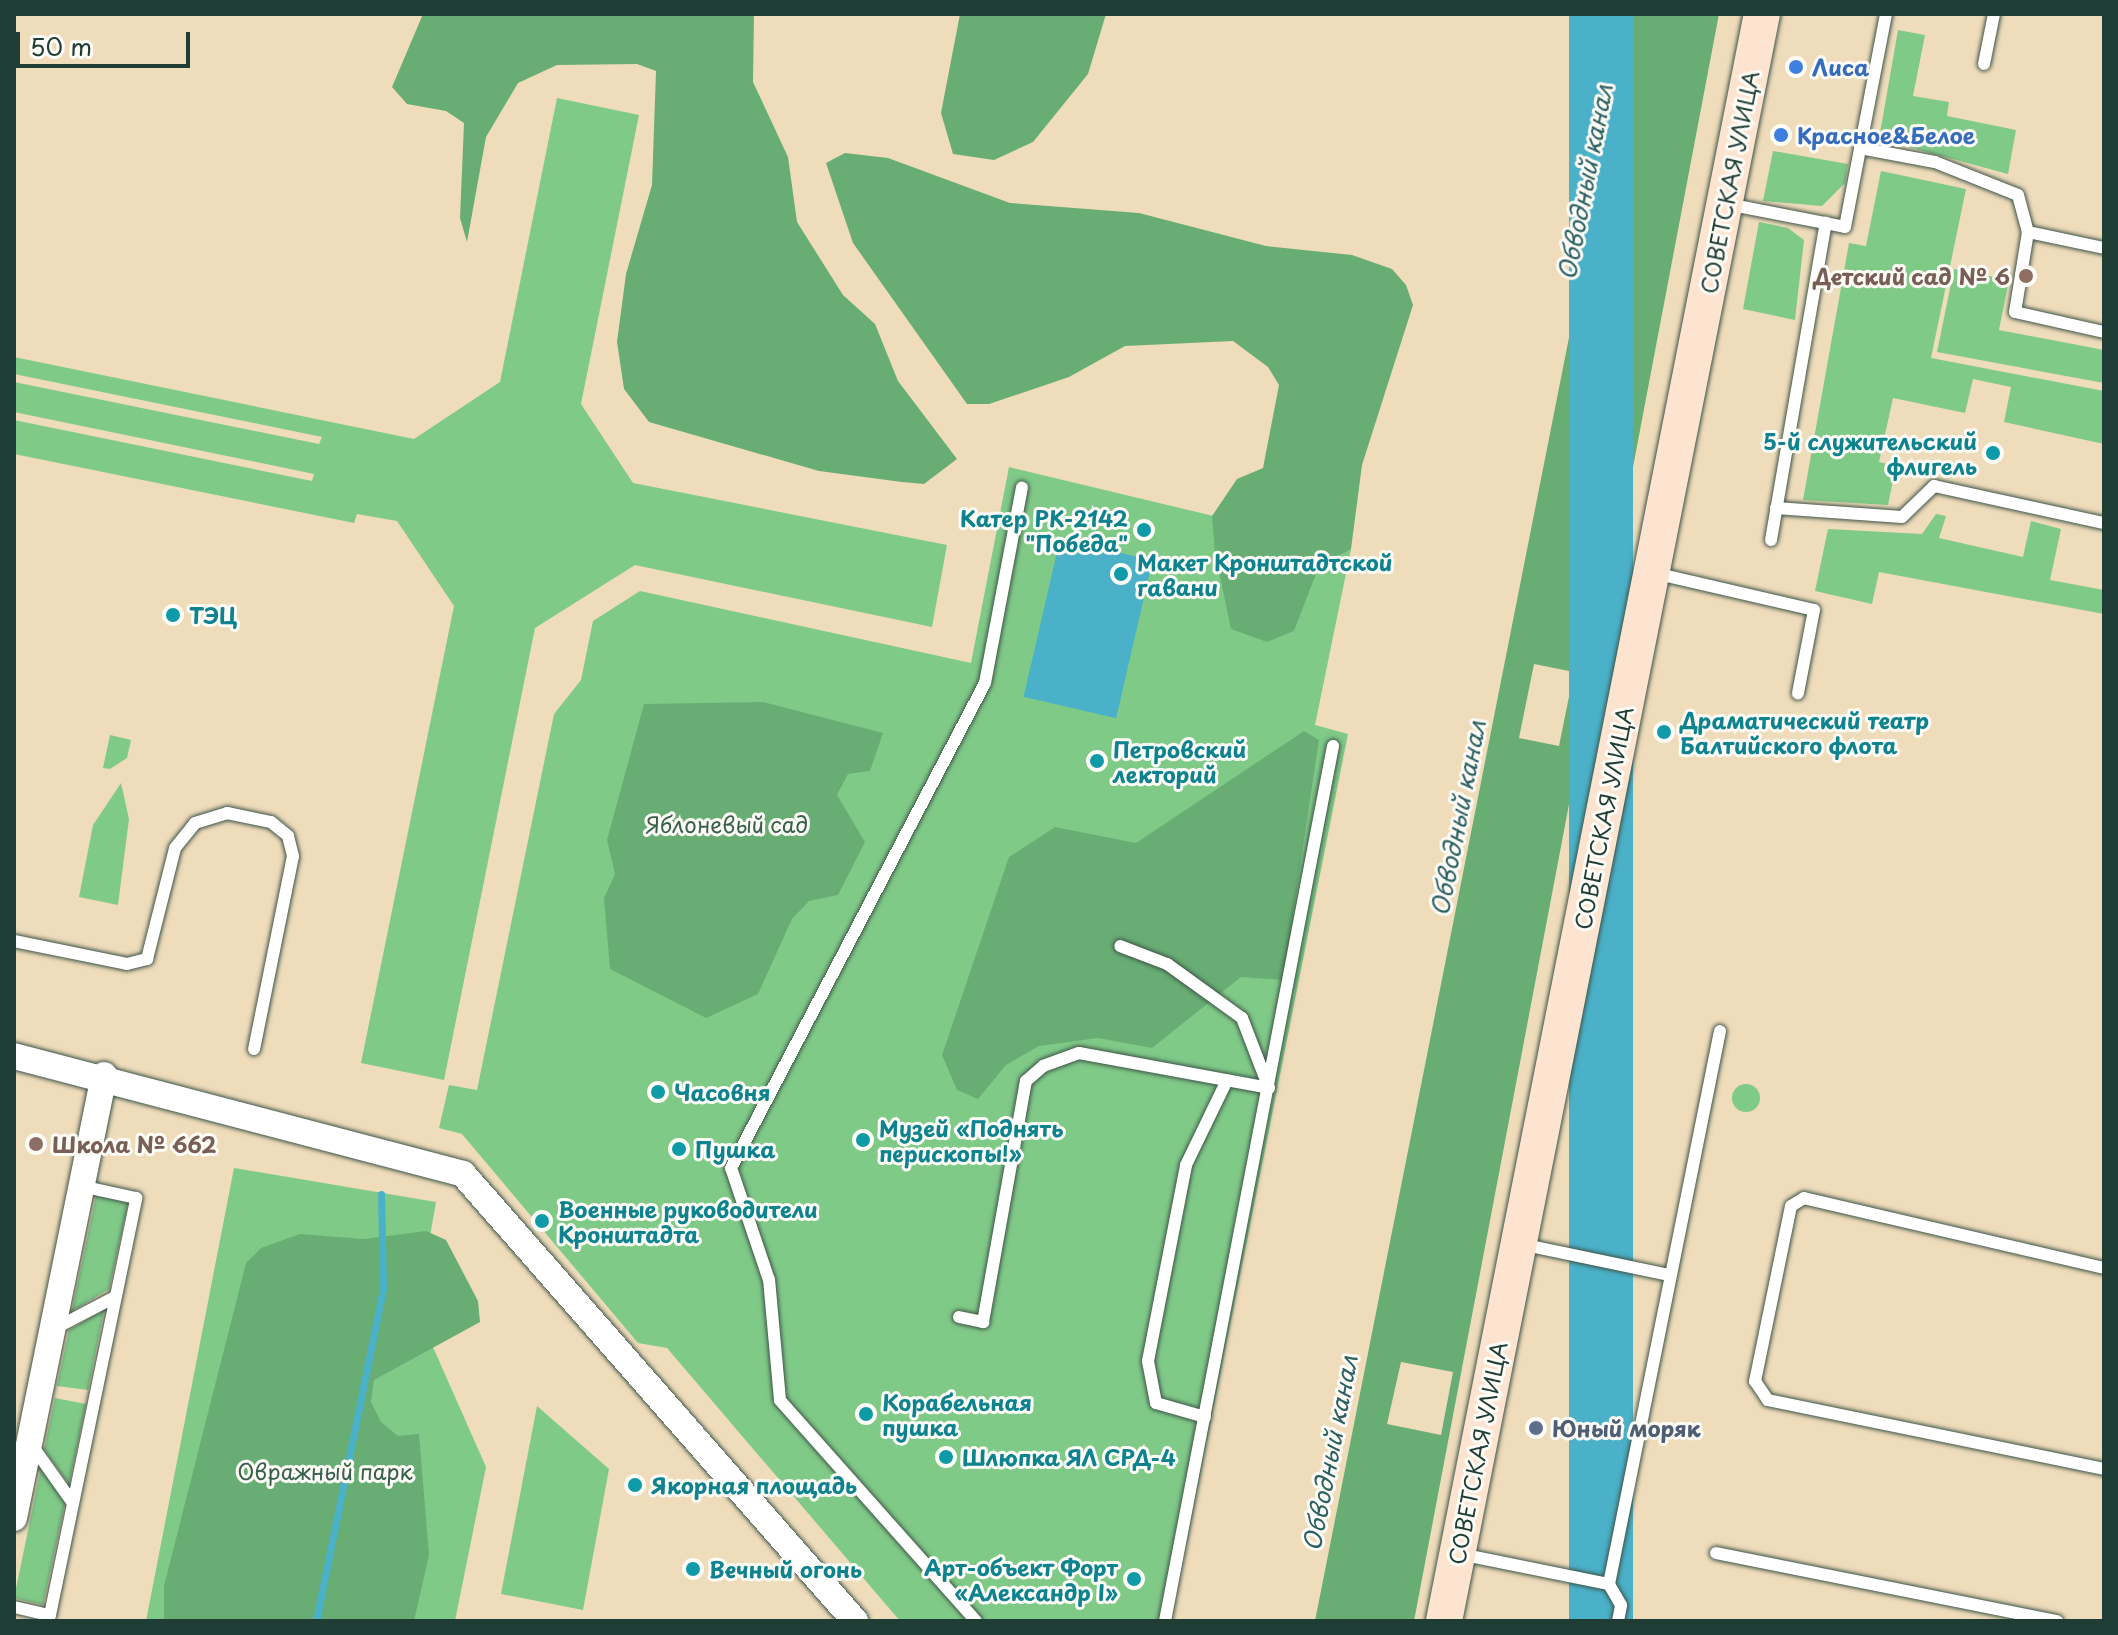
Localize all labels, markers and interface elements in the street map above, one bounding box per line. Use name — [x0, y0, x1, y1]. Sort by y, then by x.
scale bar — [20, 16, 194, 66]
text: 50 m — [30, 28, 92, 64]
place label: Лиса — [1812, 54, 1869, 80]
marker: Лиса — [1787, 58, 1805, 76]
street label: СОВЕТСКАЯ УЛИЦА — [1694, 68, 1764, 296]
water label: Обводный канал — [1552, 81, 1618, 283]
place label: Красное&Белое — [1797, 122, 1975, 148]
marker: Красное&Белое — [1772, 126, 1790, 144]
place label: Детский сад № 6 — [1812, 263, 2010, 289]
marker: Детский сад № 6 — [2017, 267, 2035, 285]
place label: 5-й служительский флигель — [1762, 427, 1977, 478]
marker: 5-й служительский флигель — [1984, 444, 2002, 462]
place label: Катер РК-2142 "Победа" — [960, 504, 1128, 556]
marker: Катер РК-2142 "Победа" — [1135, 521, 1153, 539]
place label: Макет Кронштадтской гавани — [1137, 548, 1395, 600]
marker: Макет Кронштадтской гавани — [1112, 565, 1130, 583]
place label: ТЭЦ — [189, 602, 237, 628]
marker: ТЭЦ — [164, 606, 182, 624]
street label: СОВЕТСКАЯ УЛИЦА — [1568, 704, 1638, 932]
place label: Драматический театр Балтийского флота — [1680, 706, 1929, 758]
water label: Обводный канал — [1425, 717, 1491, 919]
marker: Драматический театр Балтийского флота — [1655, 723, 1673, 741]
place label: Петровский лекторий — [1113, 735, 1246, 786]
marker: Петровский лекторий — [1088, 752, 1106, 770]
park label: Яблоневый сад — [646, 811, 808, 837]
place label: Часовня — [674, 1079, 770, 1105]
marker: Часовня — [649, 1083, 667, 1101]
place label: Музей «Поднять перископы!» — [879, 1114, 1063, 1166]
place label: Школа № 662 — [52, 1131, 218, 1157]
marker: Музей «Поднять перископы!» — [854, 1131, 872, 1149]
marker: Школа № 662 — [27, 1135, 45, 1153]
place label: Пушка — [695, 1136, 775, 1162]
marker: Пушка — [670, 1140, 688, 1158]
place label: Военные руководители Кронштадта — [558, 1195, 819, 1246]
marker: Военные руководители Кронштадта — [533, 1212, 551, 1230]
street label: СОВЕТСКАЯ УЛИЦА — [1442, 1339, 1512, 1567]
water label: Обводный канал — [1297, 1352, 1363, 1554]
place label: Корабельная пушка — [882, 1388, 1032, 1440]
marker: Корабельная пушка — [857, 1405, 875, 1423]
place label: Юный моряк — [1552, 1415, 1700, 1441]
marker: Юный моряк — [1527, 1419, 1545, 1437]
place label: Шлюпка ЯЛ СРД-4 — [962, 1444, 1178, 1470]
marker: Шлюпка ЯЛ СРД-4 — [937, 1448, 955, 1466]
park label: Овражный парк — [237, 1458, 413, 1484]
place label: Якорная площадь — [651, 1472, 857, 1498]
marker: Якорная площадь — [626, 1476, 644, 1494]
place label: Арт-объект Форт «Александр I» — [923, 1553, 1118, 1604]
place label: Вечный огонь — [709, 1556, 863, 1582]
marker: Вечный огонь — [684, 1560, 702, 1578]
marker: Арт-объект Форт «Александр I» — [1125, 1570, 1143, 1588]

